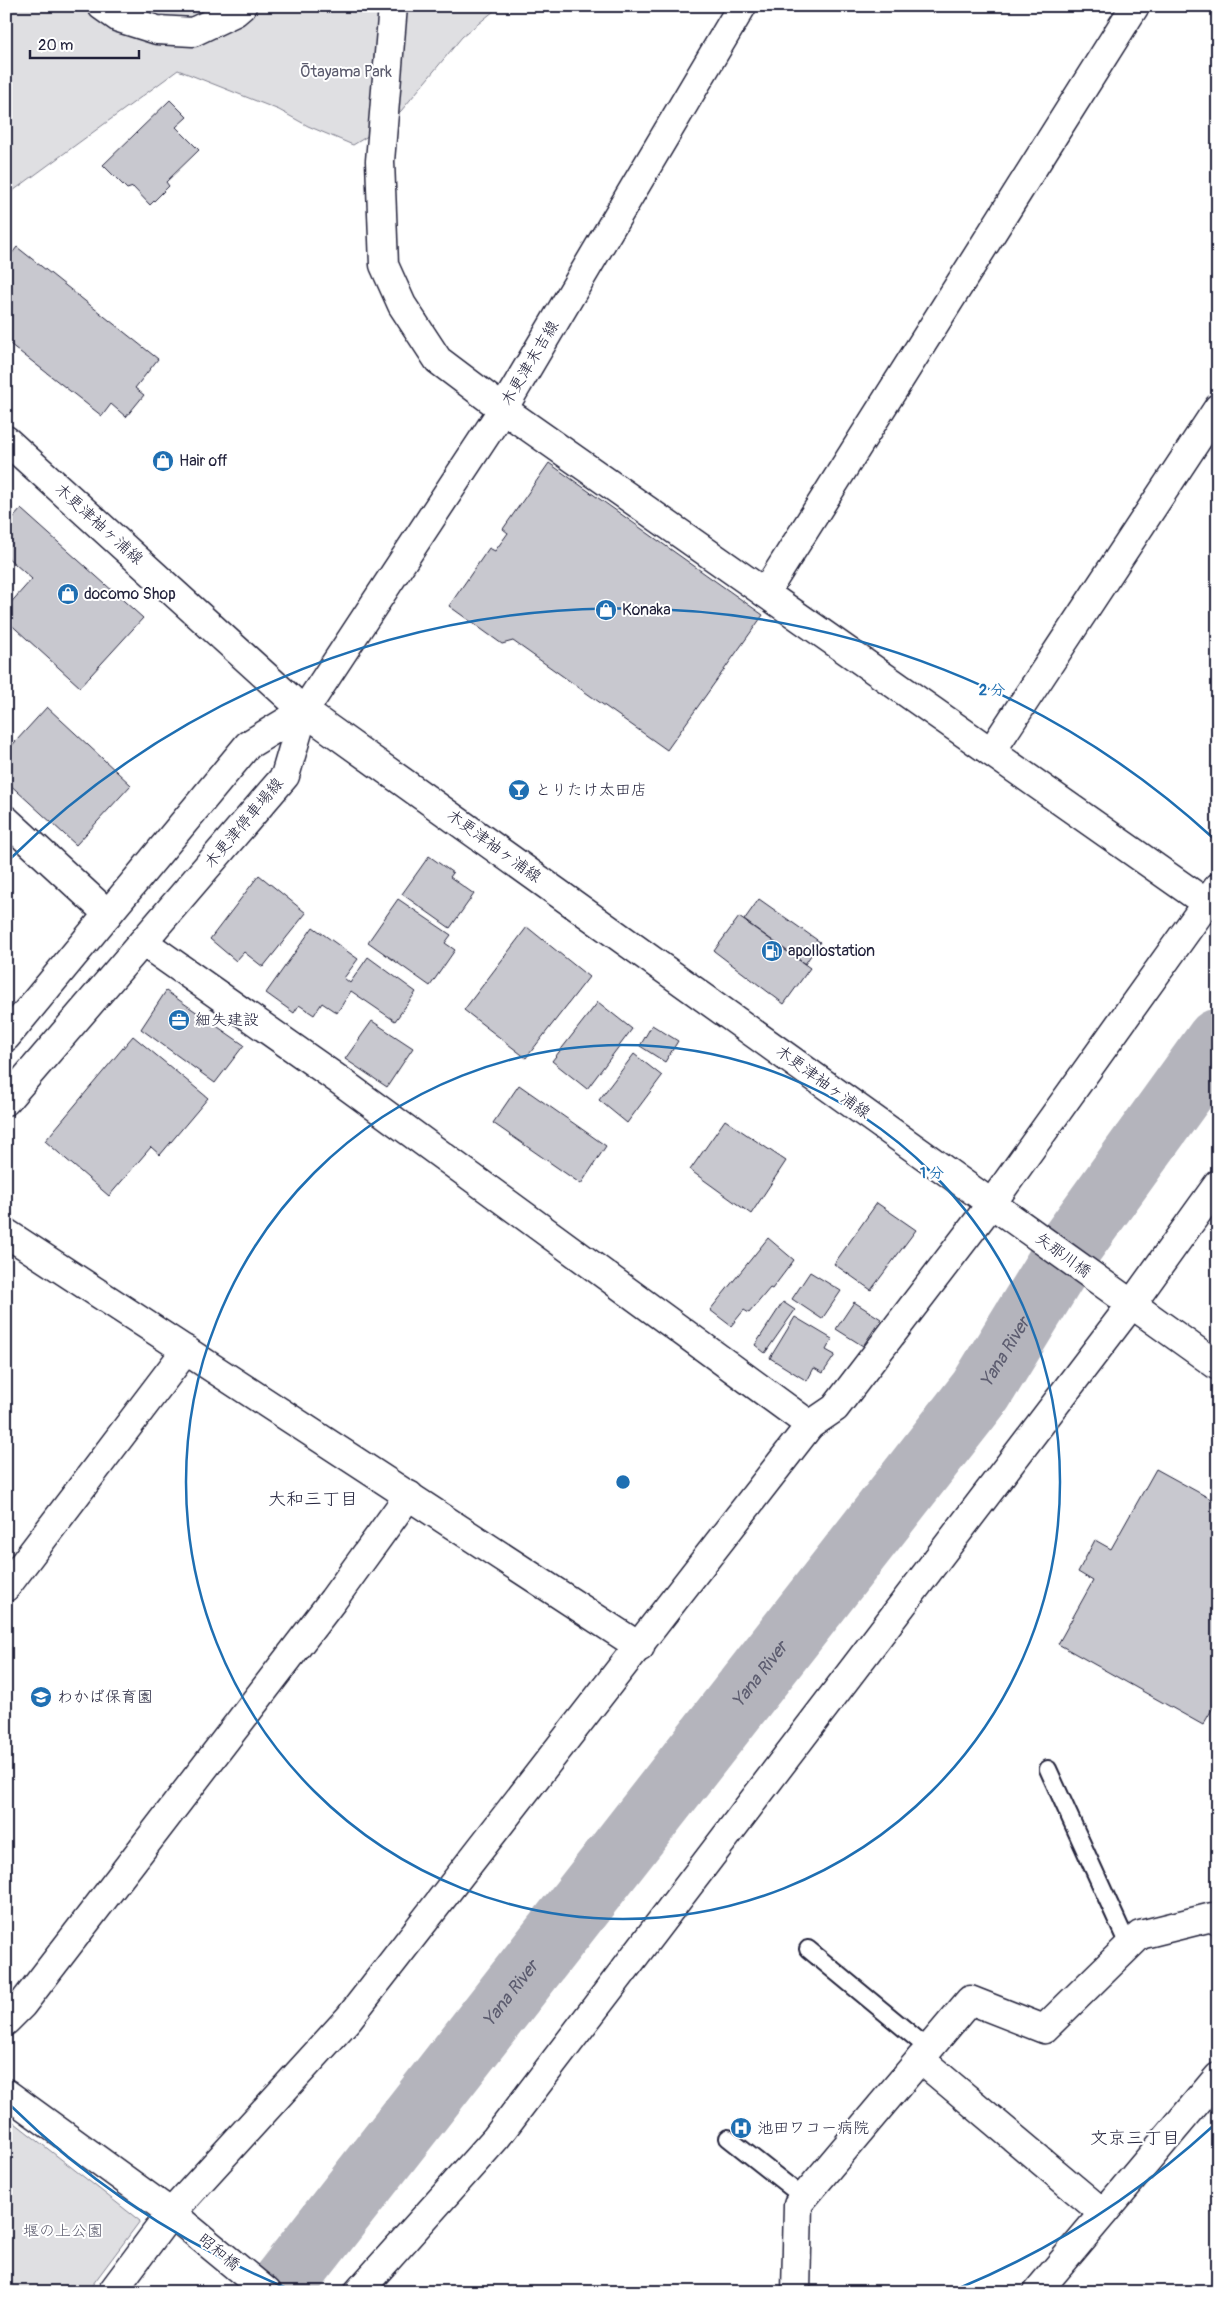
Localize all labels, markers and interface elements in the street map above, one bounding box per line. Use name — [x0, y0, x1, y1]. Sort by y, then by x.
scale bar — [30, 28, 139, 60]
text: 20 m — [38, 36, 73, 55]
park label: Ōtayama Park — [300, 62, 392, 82]
street label: 木更津末吉線 — [497, 317, 563, 409]
shop icon: Hair off — [151, 449, 175, 473]
place label: Hair off — [179, 451, 228, 471]
street label: 木更津袖ヶ浦線 — [51, 479, 147, 569]
shop icon: docomo Shop — [56, 582, 80, 606]
place label: docomo Shop — [84, 584, 176, 604]
shop icon: Konaka — [594, 598, 618, 622]
place label: Konaka — [622, 600, 671, 620]
text: 2 分 — [979, 681, 1005, 700]
street label: 木更津停車場線 — [200, 774, 288, 872]
bar icon: とりたけ太田店 — [507, 778, 531, 802]
place label: とりたけ太田店 — [535, 780, 647, 800]
street label: 木更津袖ヶ浦線 — [443, 805, 545, 887]
fuel station icon: apollostation — [760, 939, 784, 963]
place label: apollostation — [788, 941, 875, 961]
office icon: 細失建設 — [167, 1008, 191, 1032]
place label: 細失建設 — [195, 1010, 259, 1030]
street label: 木更津袖ヶ浦線 — [772, 1041, 874, 1123]
text: 1 分 — [920, 1164, 944, 1183]
street label: 矢那川橋 — [1031, 1228, 1095, 1282]
water label: Yana River — [975, 1311, 1036, 1391]
centre of rings — [614, 1473, 632, 1491]
district label: 大和三丁目 — [268, 1488, 358, 1511]
water label: Yana River — [727, 1635, 794, 1712]
school or university icon: わかば保育園 — [29, 1685, 53, 1709]
place label: わかば保育園 — [57, 1687, 153, 1707]
water label: Yana River — [477, 1954, 545, 2031]
hospital icon: 池田ワコー病院 — [729, 2116, 753, 2140]
place label: 池田ワコー病院 — [757, 2118, 869, 2138]
district label: 文京三丁目 — [1090, 2127, 1180, 2150]
park label: 堰の上公園 — [23, 2221, 103, 2241]
street label: 昭和橋 — [194, 2229, 244, 2275]

